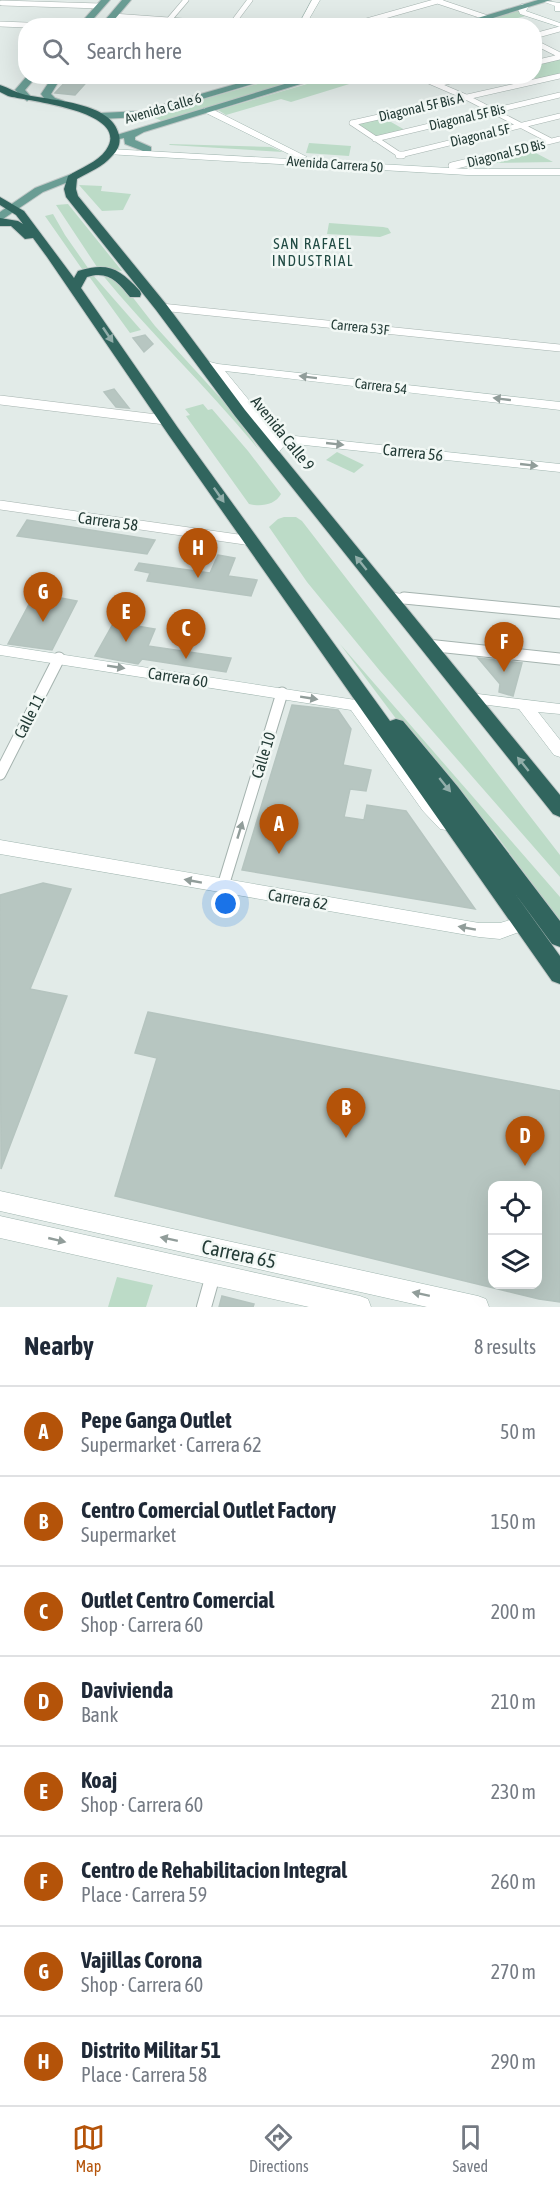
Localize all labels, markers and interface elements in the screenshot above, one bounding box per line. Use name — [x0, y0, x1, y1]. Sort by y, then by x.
search box — [18, 18, 542, 84]
icon: search — [39, 35, 72, 68]
text: Search here — [87, 38, 182, 64]
street label: Avenida Calle 6 — [123, 89, 204, 127]
street label: Diagonal 5F Bis A — [377, 89, 465, 125]
street label: Diagonal 5F Bis — [427, 100, 507, 134]
street label: Diagonal 5F — [448, 120, 512, 150]
street label: Diagonal 5D Bis — [465, 136, 547, 170]
street label: Avenida Carrera 50 — [286, 153, 384, 175]
district label: SAN RAFAEL INDUSTRIAL — [272, 235, 354, 269]
street label: Carrera 53F — [330, 316, 390, 338]
one-way arrow — [102, 327, 114, 343]
one-way arrow — [299, 373, 318, 382]
street label: Carrera 54 — [354, 375, 409, 397]
street label: Avenida Calle 9 — [248, 392, 318, 474]
one-way arrow — [492, 395, 511, 404]
one-way arrow — [325, 439, 344, 449]
street label: Carrera 56 — [382, 440, 444, 464]
one-way arrow — [519, 460, 538, 470]
one-way arrow — [213, 487, 225, 503]
street label: Carrera 58 — [77, 508, 139, 534]
pin: H — [178, 528, 218, 578]
one-way arrow — [355, 555, 368, 571]
pin: G — [24, 572, 63, 622]
pin: E — [106, 592, 146, 642]
pin: C — [166, 610, 206, 659]
pin: F — [484, 622, 524, 672]
one-way arrow — [107, 663, 126, 672]
street label: Carrera 60 — [147, 663, 209, 691]
street label: Calle 11 — [10, 691, 48, 741]
one-way arrow — [300, 693, 319, 702]
street label: Calle 10 — [247, 730, 279, 780]
one-way arrow — [517, 756, 530, 772]
one-way arrow — [438, 777, 451, 792]
pin: A — [260, 804, 298, 854]
one-way arrow — [236, 821, 245, 839]
one-way arrow — [183, 876, 202, 885]
street label: Carrera 62 — [267, 885, 329, 913]
your location — [211, 889, 240, 918]
one-way arrow — [458, 924, 477, 933]
pin: B — [326, 1088, 366, 1138]
pin: D — [506, 1116, 544, 1166]
map controls — [488, 1181, 542, 1289]
button: locate — [488, 1181, 542, 1235]
one-way arrow — [160, 1233, 179, 1243]
street label: Carrera 65 — [200, 1234, 278, 1273]
one-way arrow — [48, 1235, 66, 1245]
button: layers — [488, 1235, 542, 1289]
one-way arrow — [412, 1289, 431, 1299]
text: Nearby — [24, 1331, 94, 1361]
text: 8 results — [474, 1335, 536, 1358]
text: Pepe Ganga Outlet — [81, 1407, 232, 1433]
text: A — [39, 1420, 48, 1443]
text: 50 m — [500, 1420, 536, 1443]
text: Supermarket · Carrera 62 — [81, 1433, 262, 1456]
text: Centro Comercial Outlet Factory — [81, 1497, 336, 1523]
text: B — [39, 1510, 48, 1533]
text: 150 m — [491, 1510, 536, 1533]
text: Supermarket — [81, 1523, 176, 1546]
text: Outlet Centro Comercial — [81, 1587, 274, 1613]
text: C — [39, 1600, 48, 1623]
text: 200 m — [491, 1600, 536, 1623]
text: Shop · Carrera 60 — [81, 1613, 203, 1636]
text: Davivienda — [81, 1677, 173, 1703]
text: D — [38, 1690, 49, 1713]
text: 210 m — [491, 1690, 536, 1713]
text: Bank — [81, 1703, 118, 1726]
text: Koaj — [81, 1767, 117, 1793]
text: E — [39, 1780, 48, 1803]
text: 230 m — [491, 1780, 536, 1803]
text: Shop · Carrera 60 — [81, 1793, 203, 1816]
text: Centro de Rehabilitacion Integral — [81, 1857, 347, 1883]
text: F — [39, 1870, 48, 1893]
text: 260 m — [491, 1870, 536, 1893]
text: Place · Carrera 59 — [81, 1883, 207, 1906]
text: Vajillas Corona — [81, 1947, 202, 1973]
text: G — [38, 1960, 49, 1983]
text: 270 m — [491, 1960, 536, 1983]
text: Shop · Carrera 60 — [81, 1973, 203, 1996]
text: Distrito Militar 51 — [81, 2037, 221, 2063]
text: H — [38, 2050, 49, 2073]
text: 290 m — [491, 2050, 536, 2073]
text: Place · Carrera 58 — [81, 2063, 207, 2086]
tab: Map — [72, 2121, 105, 2175]
tab: Directions — [249, 2121, 309, 2175]
tab: Saved — [453, 2121, 488, 2175]

